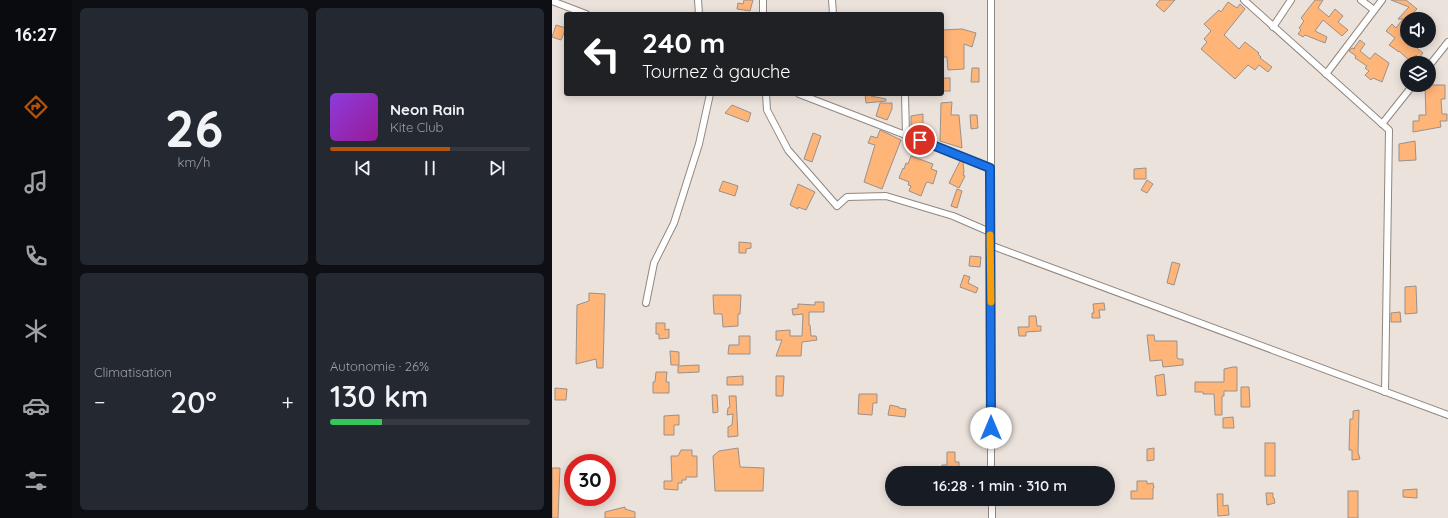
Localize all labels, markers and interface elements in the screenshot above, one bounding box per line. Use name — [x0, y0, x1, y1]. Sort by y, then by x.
map controls — [1400, 12, 1436, 92]
button: sound — [1400, 12, 1436, 48]
text: 16:27 — [15, 23, 57, 46]
text: 240 m — [642, 25, 725, 60]
icon: left — [576, 28, 628, 80]
button: layers — [1400, 56, 1436, 92]
text: Tournez à gauche — [642, 60, 791, 83]
icon: directions — [22, 93, 50, 121]
text: 26 — [165, 95, 223, 160]
text: Neon Rain — [390, 100, 465, 119]
text: Kite Club — [390, 119, 443, 135]
pin — [903, 123, 937, 157]
icon: arrive — [909, 129, 931, 151]
text: km/h — [178, 154, 210, 170]
icon: previous — [352, 157, 374, 179]
icon: pause — [419, 157, 441, 179]
icon: next — [486, 157, 508, 179]
icon: music — [22, 168, 50, 196]
icon: phone — [22, 242, 50, 270]
icon: climate — [22, 317, 50, 345]
text: Autonomie · 26% — [330, 358, 429, 374]
text: Climatisation — [94, 364, 172, 380]
text: 130 km — [330, 377, 428, 415]
text: 20° — [170, 383, 217, 421]
text: − — [94, 388, 105, 416]
text: + — [282, 388, 294, 416]
icon: car — [22, 392, 50, 420]
position arrow — [970, 407, 1012, 449]
speed limit sign: 30 — [564, 454, 616, 506]
icon: filters — [22, 467, 50, 495]
text: 16:28 · 1 min · 310 m — [933, 476, 1067, 495]

